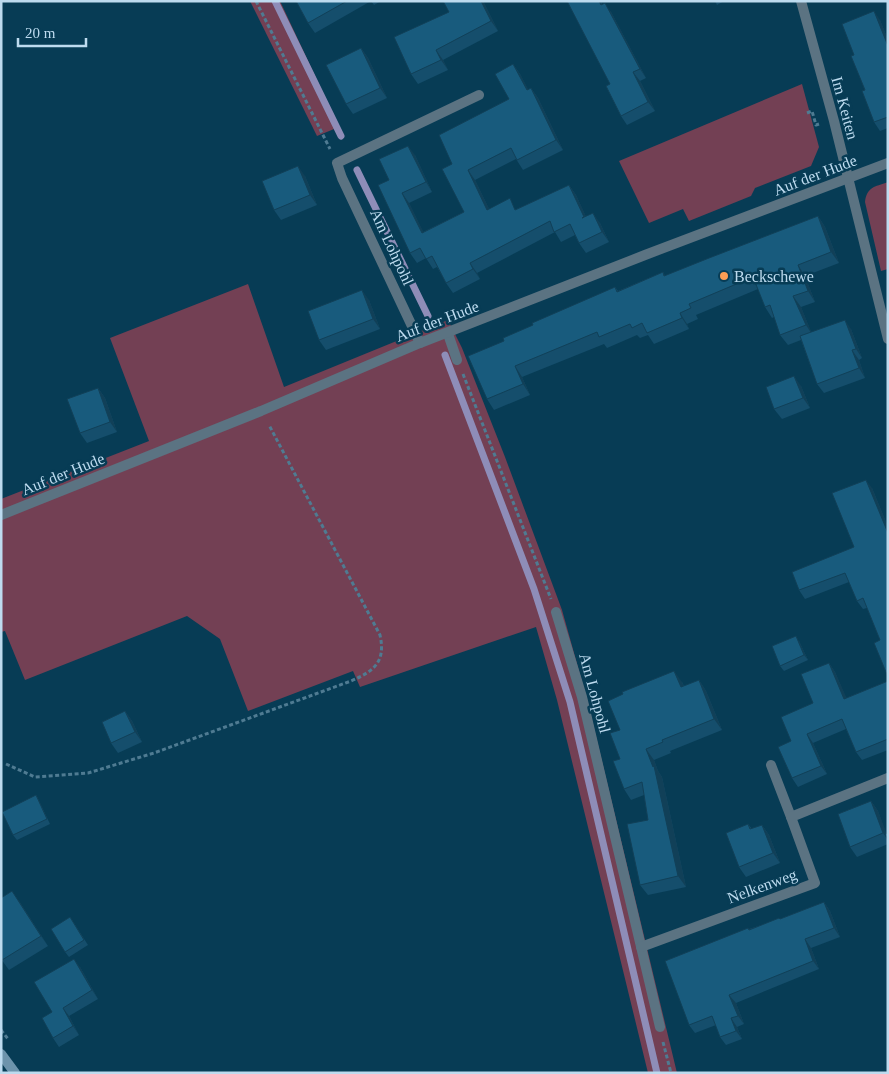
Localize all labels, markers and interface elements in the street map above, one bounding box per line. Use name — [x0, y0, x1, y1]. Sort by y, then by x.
scale bar — [18, 15, 85, 47]
text: 20 m — [25, 25, 56, 41]
street label: Im Keiten — [828, 75, 862, 141]
street label: Auf der Hude — [771, 151, 859, 199]
street label: Am Lohpohl — [366, 206, 417, 289]
place label: Beckschewe — [734, 268, 814, 285]
marker: Beckschewe — [718, 270, 730, 282]
street label: Auf der Hude — [393, 297, 481, 345]
street label: Auf der Hude — [19, 450, 107, 498]
street label: Am Lohpohl — [575, 651, 614, 736]
street label: Nelkenweg — [725, 866, 799, 907]

